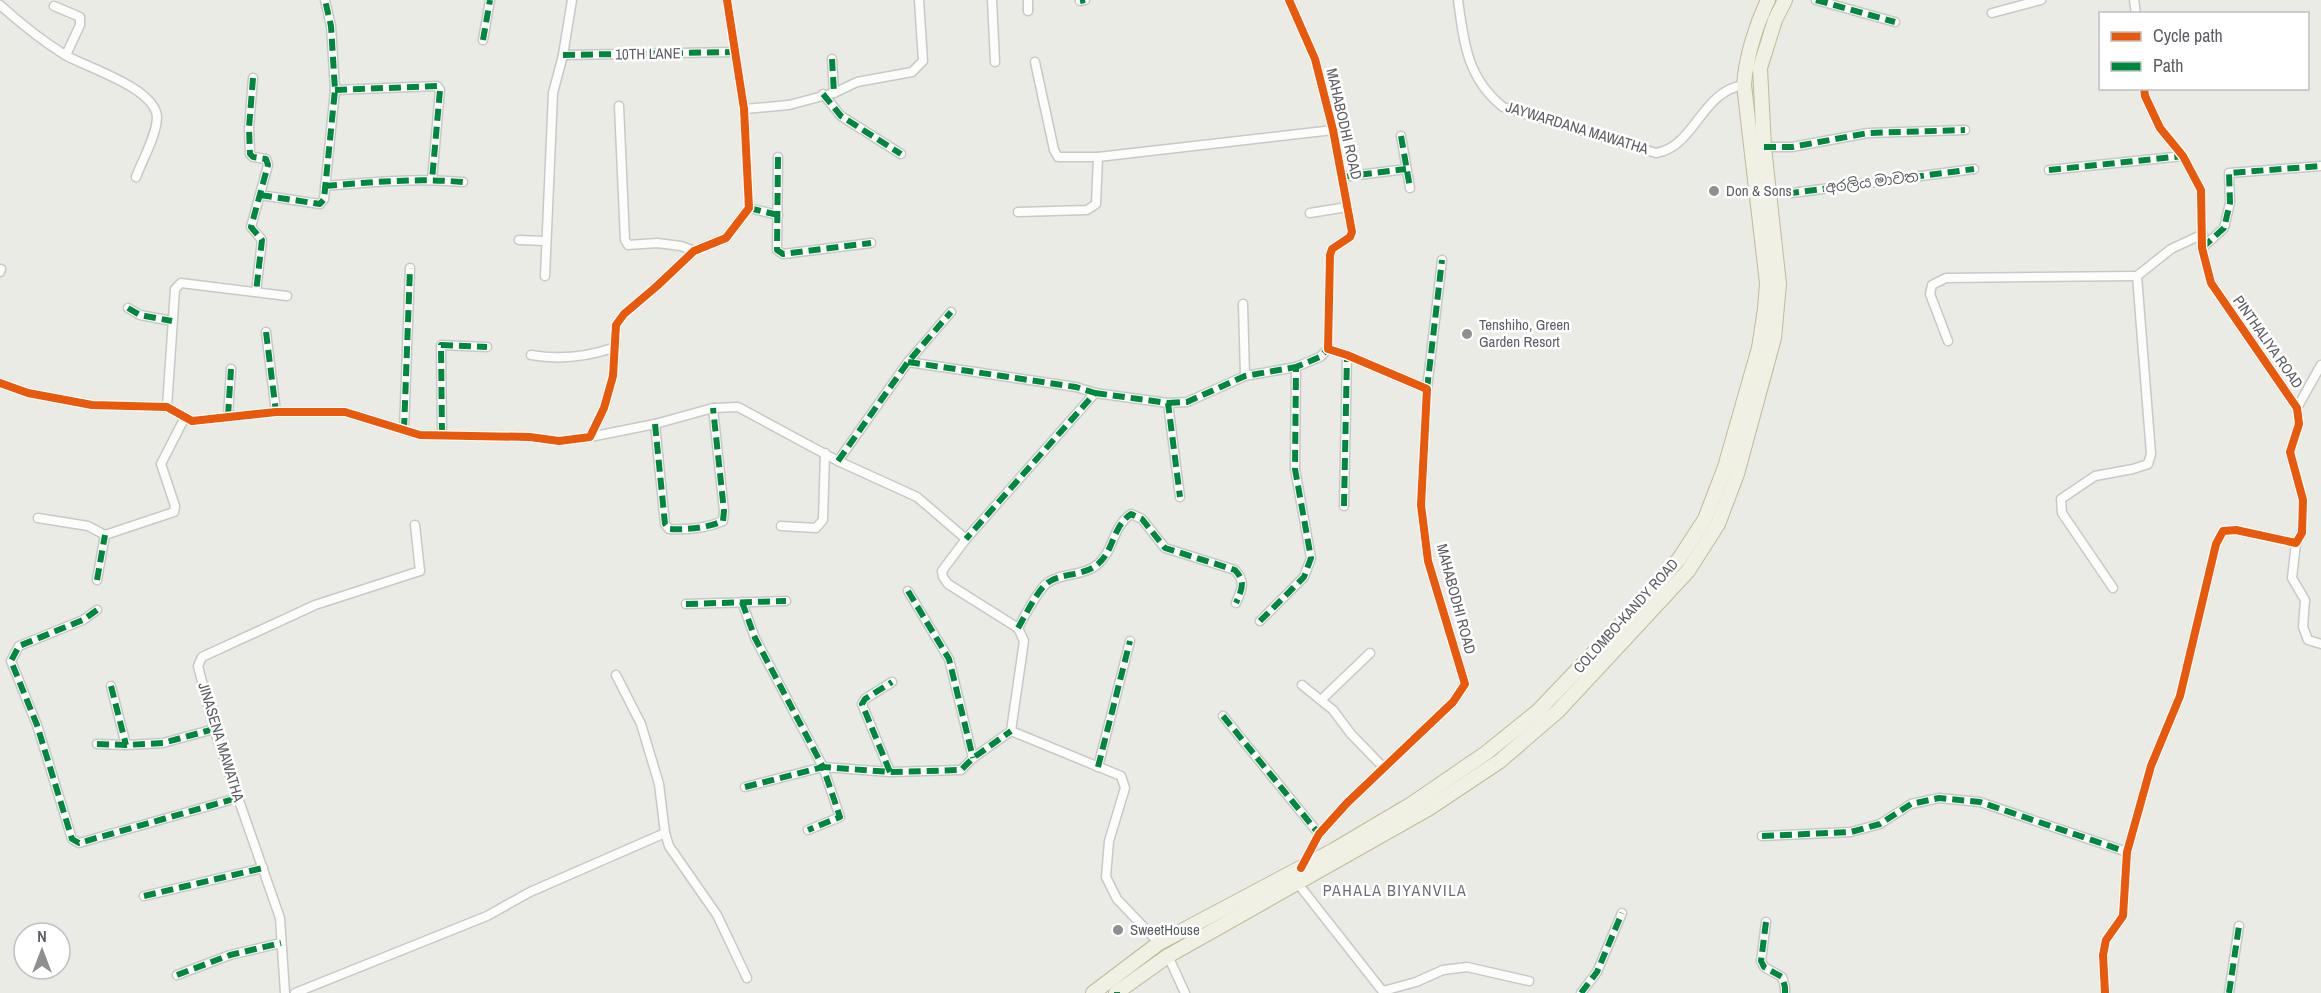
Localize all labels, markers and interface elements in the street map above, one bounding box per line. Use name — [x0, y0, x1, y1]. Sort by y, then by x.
legend — [2099, 12, 2309, 90]
text: Cycle path — [2153, 23, 2223, 48]
street label: 10TH LANE — [615, 42, 681, 65]
text: Path — [2153, 53, 2183, 78]
street label: MAHABODHI ROAD — [1321, 66, 1368, 182]
street label: JAYWARDANA MAWATHA — [1503, 96, 1652, 159]
street label: අරලිය මාවත — [1824, 165, 1920, 198]
place label: Don & Sons — [1726, 180, 1792, 201]
marker: Don & Sons — [1707, 184, 1721, 198]
street label: PINTHALIYA ROAD — [2229, 291, 2308, 393]
place label: Tenshiho, Green Garden Resort — [1479, 314, 1570, 352]
marker: Tenshiho, Green Garden Resort — [1460, 327, 1474, 341]
street label: MAHABODHI ROAD — [1432, 541, 1481, 656]
street label: COLOMBO-KANDY ROAD — [1568, 554, 1683, 678]
street label: JINASENA MAWATHA — [193, 680, 250, 805]
district label: PAHALA BIYANVILA — [1323, 879, 1467, 901]
place label: SweetHouse — [1130, 919, 1200, 940]
north arrow — [12, 921, 72, 981]
marker: SweetHouse — [1111, 923, 1125, 937]
text: N — [37, 925, 47, 947]

